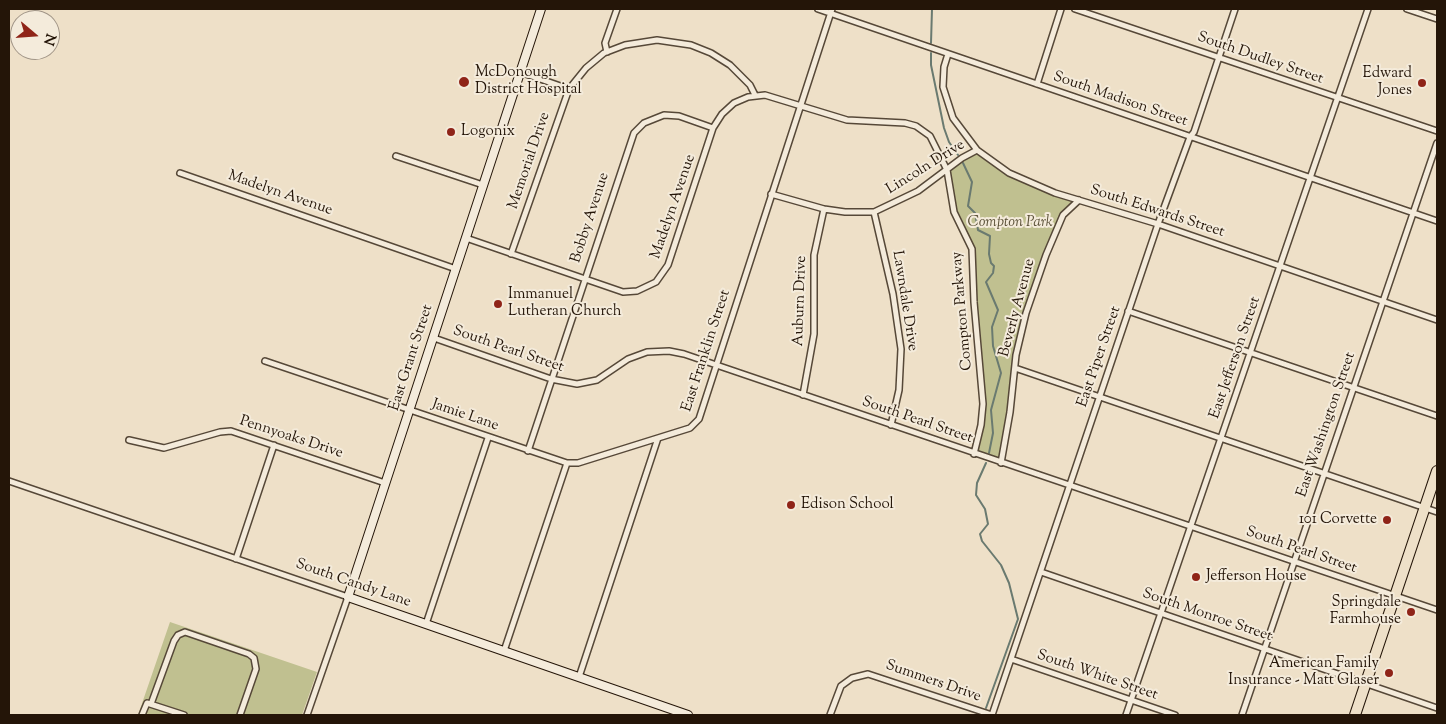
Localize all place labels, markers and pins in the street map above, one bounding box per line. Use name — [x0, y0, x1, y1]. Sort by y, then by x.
place label: McDonough District Hospital — [475, 64, 582, 99]
place label: Edward Jones — [1363, 65, 1412, 100]
marker: McDonough District Hospital — [457, 75, 471, 89]
marker: Edward Jones — [1416, 77, 1428, 89]
place label: Logonix — [461, 123, 515, 141]
marker: Logonix — [445, 126, 457, 138]
place label: Immanuel Lutheran Church — [508, 286, 622, 321]
marker: Immanuel Lutheran Church — [492, 298, 504, 310]
place label: Edison School — [801, 496, 894, 514]
marker: Edison School — [785, 499, 797, 511]
place label: 101 Corvette — [1299, 511, 1377, 529]
marker: 101 Corvette — [1381, 514, 1393, 526]
place label: Jefferson House — [1206, 568, 1307, 586]
marker: Jefferson House — [1190, 571, 1202, 583]
place label: Springdale Farmhouse — [1330, 594, 1401, 629]
marker: Springdale Farmhouse — [1405, 606, 1417, 618]
place label: American Family Insurance - Matt Glaser — [1228, 655, 1379, 690]
marker: American Family Insurance - Matt Glaser — [1383, 667, 1395, 679]

